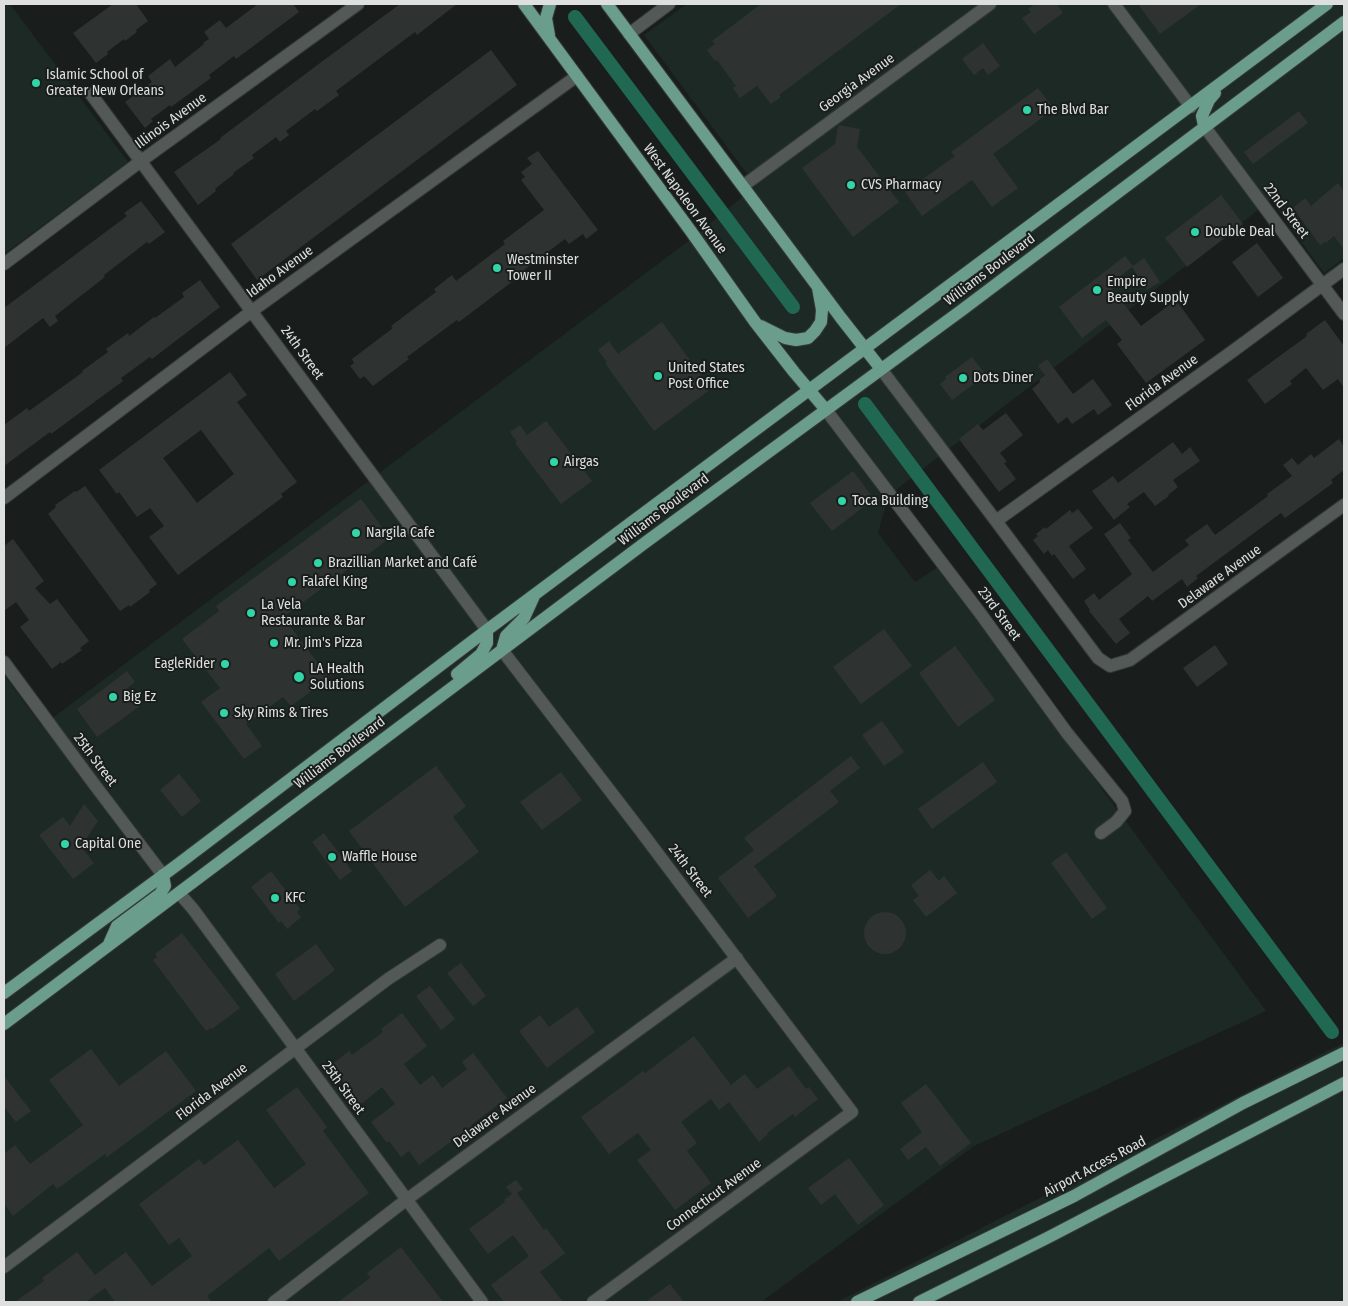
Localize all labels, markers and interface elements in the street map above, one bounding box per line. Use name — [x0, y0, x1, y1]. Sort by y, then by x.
street label: Georgia Avenue — [816, 50, 898, 116]
place label: Islamic School of Greater New Orleans — [46, 67, 164, 100]
marker: Islamic School of Greater New Orleans — [30, 77, 42, 89]
street label: Illinois Avenue — [132, 89, 210, 153]
place label: The Blvd Bar — [1037, 102, 1109, 118]
marker: The Blvd Bar — [1021, 104, 1033, 116]
street label: West Napoleon Avenue — [639, 141, 731, 257]
place label: CVS Pharmacy — [861, 177, 941, 193]
marker: CVS Pharmacy — [845, 179, 857, 191]
street label: 22nd Street — [1260, 180, 1312, 242]
place label: Double Deal — [1205, 224, 1274, 240]
marker: Double Deal — [1189, 226, 1201, 238]
street label: Williams Boulevard — [941, 230, 1039, 310]
street label: Idaho Avenue — [243, 242, 317, 302]
place label: Westminster Tower II — [507, 252, 579, 284]
marker: Westminster Tower II — [491, 262, 503, 274]
place label: Empire Beauty Supply — [1107, 274, 1189, 306]
marker: Empire Beauty Supply — [1091, 284, 1103, 296]
street label: 24th Street — [277, 323, 327, 383]
street label: Florida Avenue — [1123, 351, 1201, 415]
place label: United States Post Office — [668, 360, 745, 392]
marker: United States Post Office — [652, 370, 664, 382]
place label: Dots Diner — [973, 370, 1033, 386]
marker: Dots Diner — [957, 372, 969, 384]
place label: Airgas — [564, 454, 599, 470]
marker: Airgas — [548, 456, 560, 468]
street label: Williams Boulevard — [615, 470, 713, 550]
place label: Toca Building — [852, 493, 928, 509]
marker: Toca Building — [836, 495, 848, 507]
place label: Nargila Cafe — [366, 525, 435, 541]
marker: Nargila Cafe — [350, 527, 362, 539]
street label: Delaware Avenue — [1175, 541, 1265, 613]
place label: Brazillian Market and Café — [328, 555, 477, 571]
marker: Brazillian Market and Café — [312, 557, 324, 569]
place label: Falafel King — [302, 574, 367, 590]
marker: Falafel King — [286, 576, 298, 588]
street label: 23rd Street — [974, 584, 1024, 644]
place label: La Vela Restaurante & Bar — [261, 597, 365, 630]
marker: La Vela Restaurante & Bar — [245, 607, 257, 619]
place label: Mr. Jim's Pizza — [284, 635, 363, 651]
marker: Mr. Jim's Pizza — [268, 637, 280, 649]
place label: EagleRider — [154, 656, 215, 672]
marker: EagleRider — [219, 658, 231, 670]
place label: LA Health Solutions — [310, 661, 365, 694]
marker: LA Health Solutions — [292, 670, 306, 684]
place label: Big Ez — [123, 689, 156, 705]
marker: Big Ez — [107, 691, 119, 703]
place label: Sky Rims & Tires — [234, 705, 328, 721]
marker: Sky Rims & Tires — [218, 707, 230, 719]
street label: Williams Boulevard — [291, 713, 389, 793]
street label: 25th Street — [70, 730, 120, 790]
place label: Capital One — [75, 836, 141, 852]
marker: Capital One — [59, 838, 71, 850]
street label: 24th Street — [665, 841, 715, 901]
place label: Waffle House — [342, 849, 417, 865]
marker: Waffle House — [326, 851, 338, 863]
place label: KFC — [285, 890, 305, 906]
marker: KFC — [269, 892, 281, 904]
street label: 25th Street — [318, 1058, 368, 1118]
street label: Florida Avenue — [173, 1060, 251, 1124]
street label: Delaware Avenue — [450, 1080, 540, 1152]
street label: Airport Access Road — [1041, 1133, 1149, 1201]
street label: Connecticut Avenue — [663, 1155, 765, 1235]

